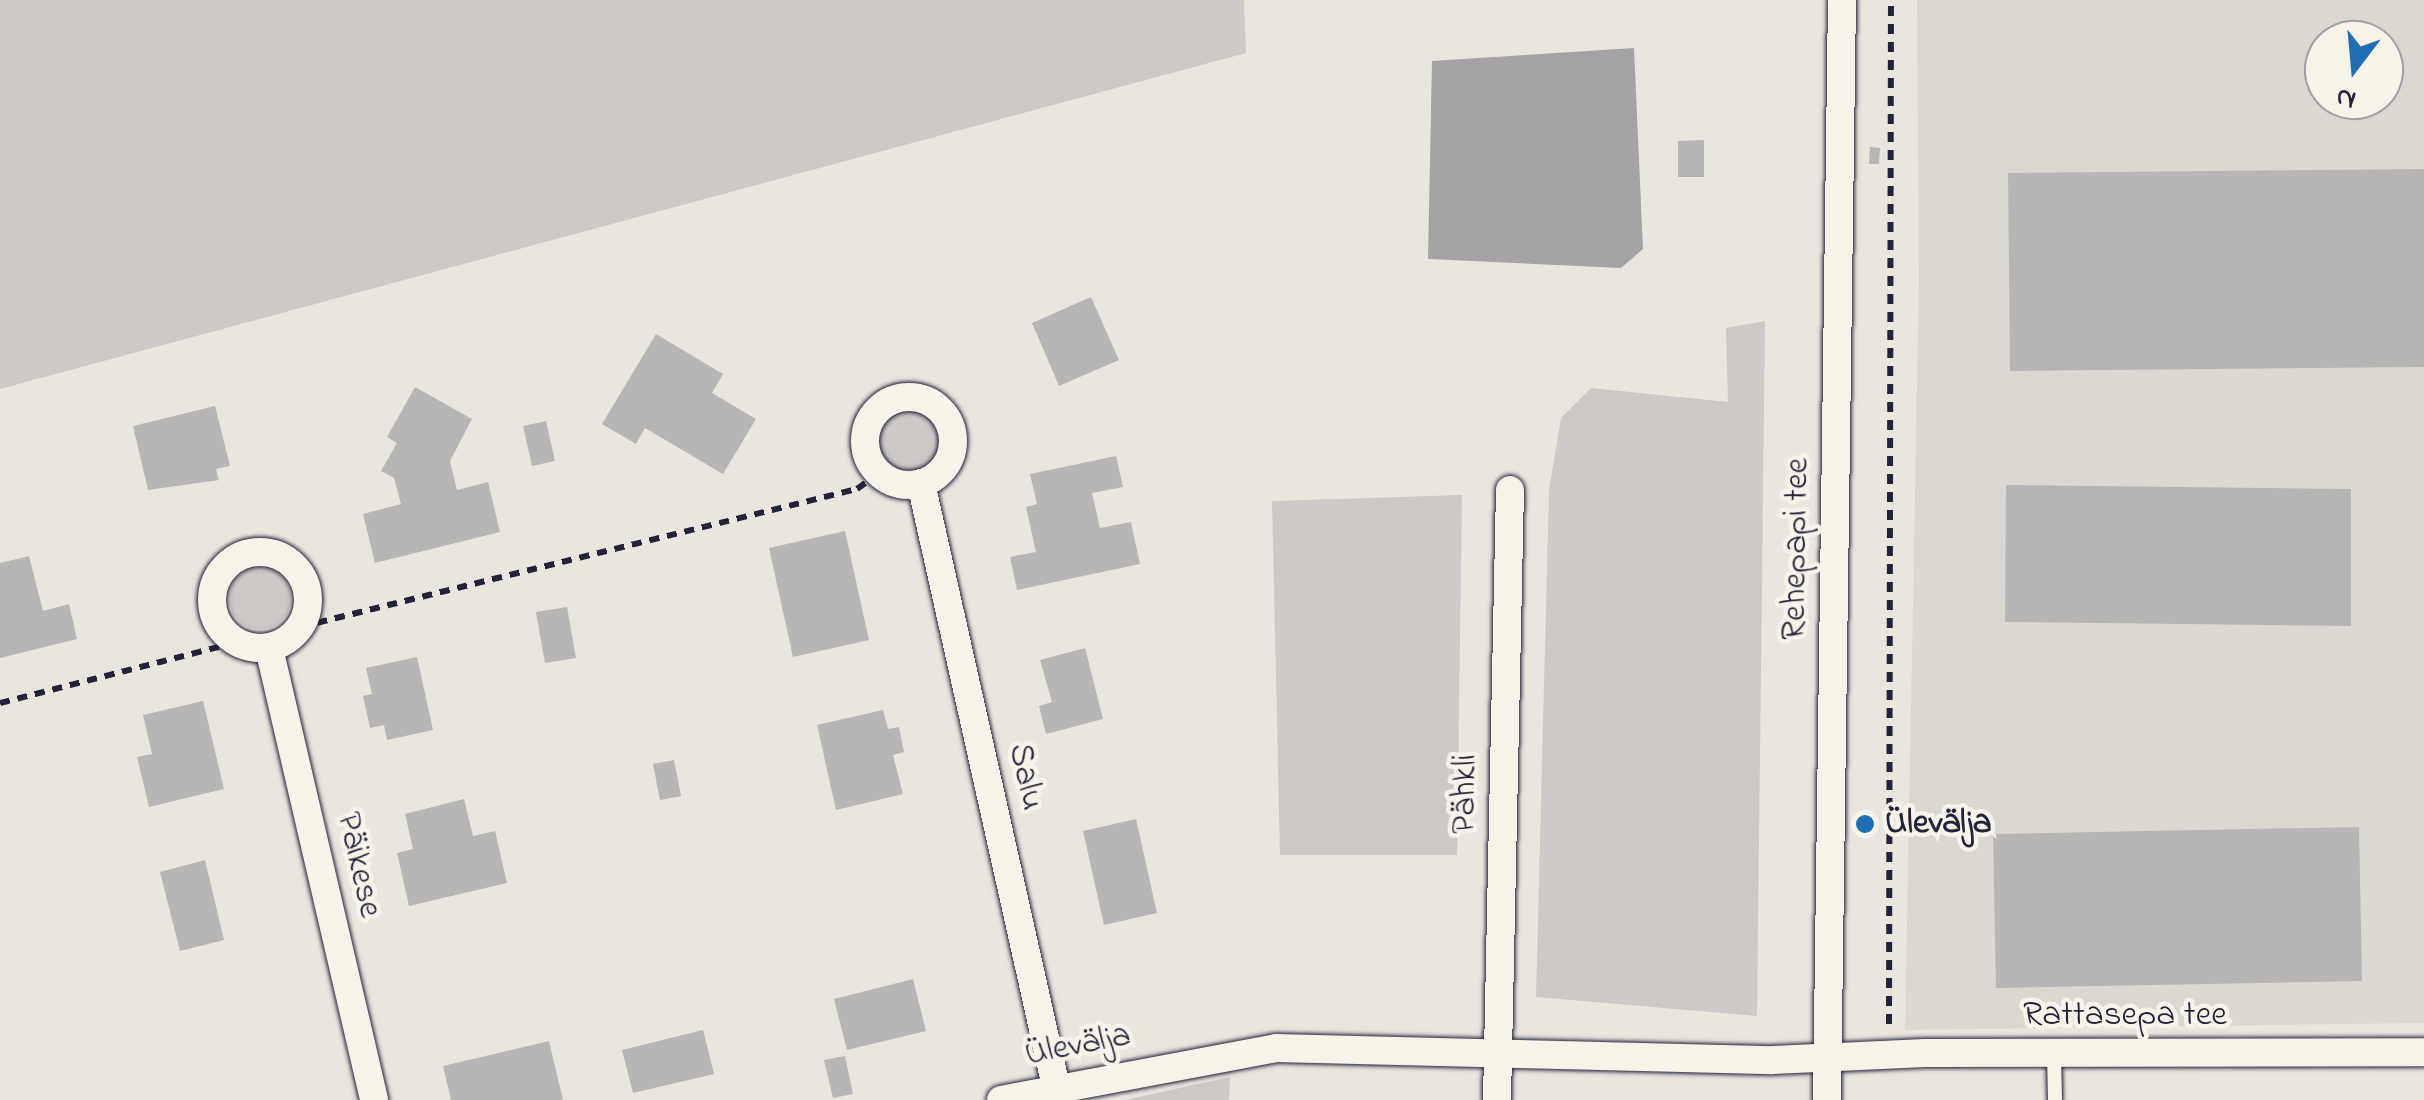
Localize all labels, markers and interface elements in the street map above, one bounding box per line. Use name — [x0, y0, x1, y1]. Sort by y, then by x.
north arrow — [2304, 20, 2404, 120]
text: N — [2331, 75, 2361, 120]
street label: Rehepapi tee — [1774, 457, 1820, 641]
street label: Salu — [997, 740, 1053, 814]
street label: Pähkli — [1444, 754, 1488, 834]
place label: Ülevälja — [1885, 803, 1992, 845]
street label: Päikese — [326, 808, 390, 922]
marker: Ülevälja — [1854, 813, 1876, 835]
street label: Rattasepa tee — [2023, 995, 2227, 1037]
street label: Ülevälja — [1022, 1015, 1134, 1077]

